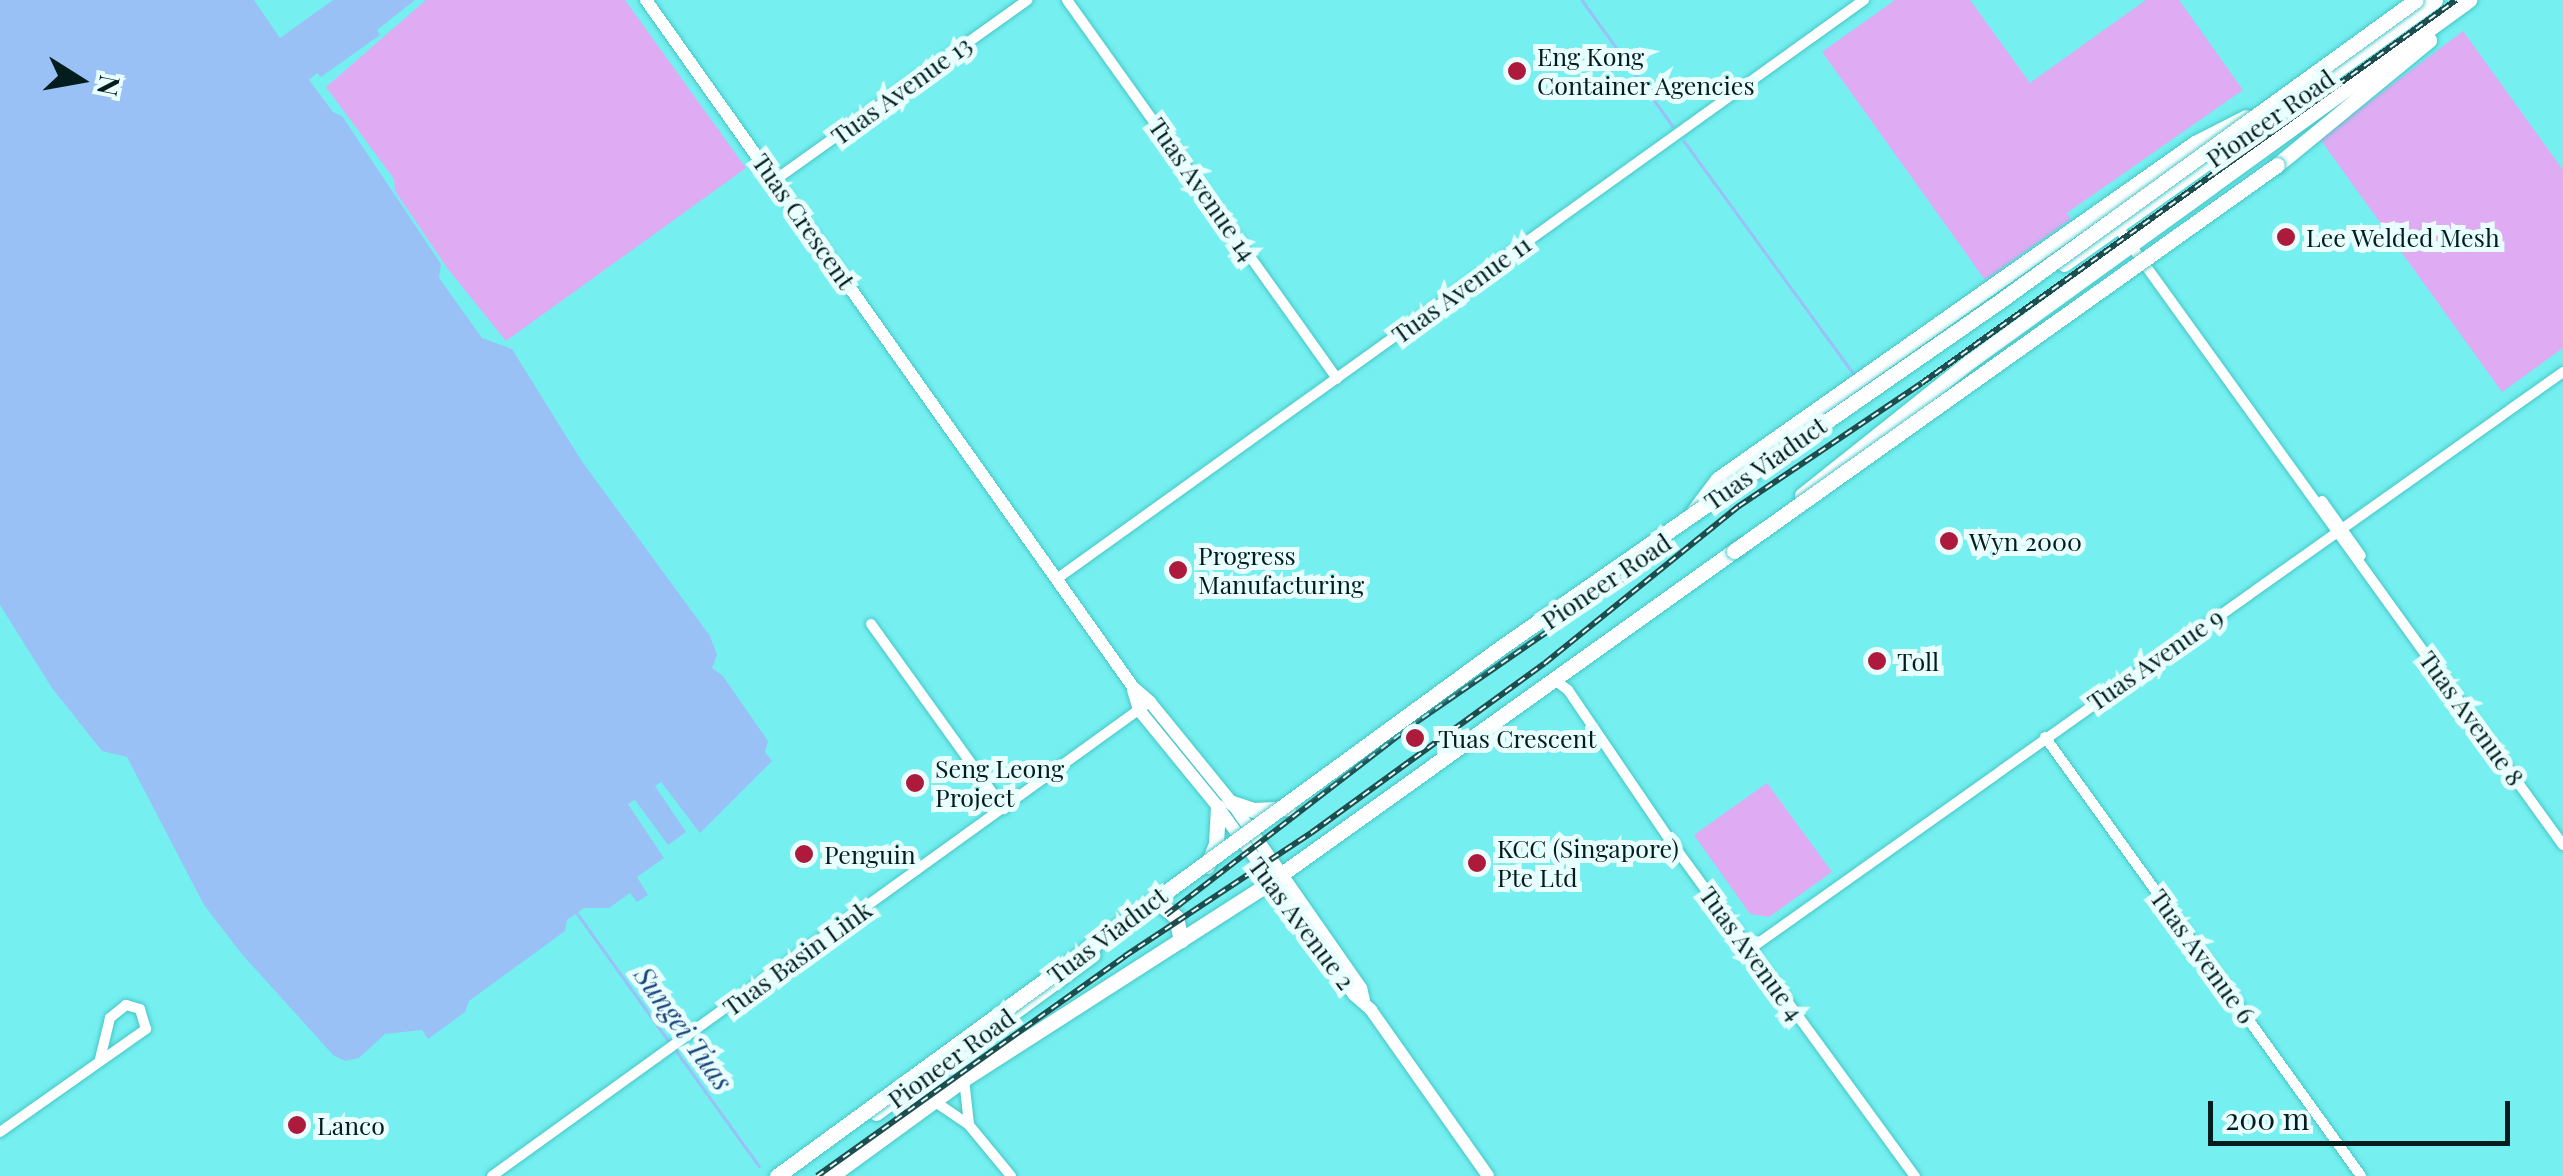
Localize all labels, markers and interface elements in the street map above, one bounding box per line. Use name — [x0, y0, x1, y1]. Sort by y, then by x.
street label: Tuas Avenue 13 — [825, 29, 977, 151]
north arrow — [30, 30, 130, 130]
place label: Eng Kong Container Agencies — [1537, 42, 1756, 101]
marker: Eng Kong Container Agencies — [1506, 60, 1528, 82]
street label: Pioneer Road — [2200, 63, 2340, 173]
text: N — [90, 72, 130, 99]
street label: Tuas Avenue 14 — [1142, 111, 1264, 267]
street label: Tuas Crescent — [746, 148, 862, 294]
place label: Lee Welded Mesh — [2306, 222, 2500, 252]
marker: Lee Welded Mesh — [2275, 226, 2297, 248]
street label: Tuas Avenue 11 — [1385, 228, 1537, 350]
street label: Tuas Viaduct — [1698, 410, 1832, 516]
place label: Wyn 2000 — [1969, 526, 2082, 556]
street label: Pioneer Road — [1535, 527, 1677, 635]
marker: Wyn 2000 — [1938, 530, 1960, 552]
place label: Progress Manufacturing — [1198, 541, 1364, 600]
marker: Progress Manufacturing — [1167, 559, 1189, 581]
street label: Tuas Avenue 9 — [2081, 601, 2229, 717]
street label: Tuas Avenue 8 — [2413, 645, 2531, 791]
place label: Toll — [1897, 646, 1939, 676]
marker: Toll — [1866, 650, 1888, 672]
place label: Tuas Crescent — [1438, 723, 1596, 753]
marker: Tuas Crescent — [1402, 725, 1428, 751]
place label: Seng Leong Project — [935, 754, 1064, 813]
marker: Seng Leong Project — [904, 772, 926, 794]
place label: KCC (Singapore) Pte Ltd — [1497, 834, 1679, 893]
place label: Penguin — [824, 839, 916, 869]
marker: Penguin — [793, 843, 815, 865]
street label: Tuas Avenue 2 — [1242, 851, 1362, 995]
marker: KCC (Singapore) Pte Ltd — [1466, 852, 1488, 874]
street label: Tuas Viaduct — [1041, 880, 1173, 990]
street label: Tuas Avenue 4 — [1693, 880, 1811, 1026]
street label: Tuas Avenue 6 — [2144, 883, 2262, 1029]
street label: Tuas Basin Link — [717, 894, 877, 1022]
water label: Sungei Tuas — [628, 959, 740, 1097]
street label: Pioneer Road — [881, 1002, 1021, 1114]
scale bar — [2213, 1081, 2516, 1143]
text: 200 m — [2225, 1098, 2309, 1138]
place label: Lanco — [317, 1110, 385, 1140]
marker: Lanco — [286, 1114, 308, 1136]

